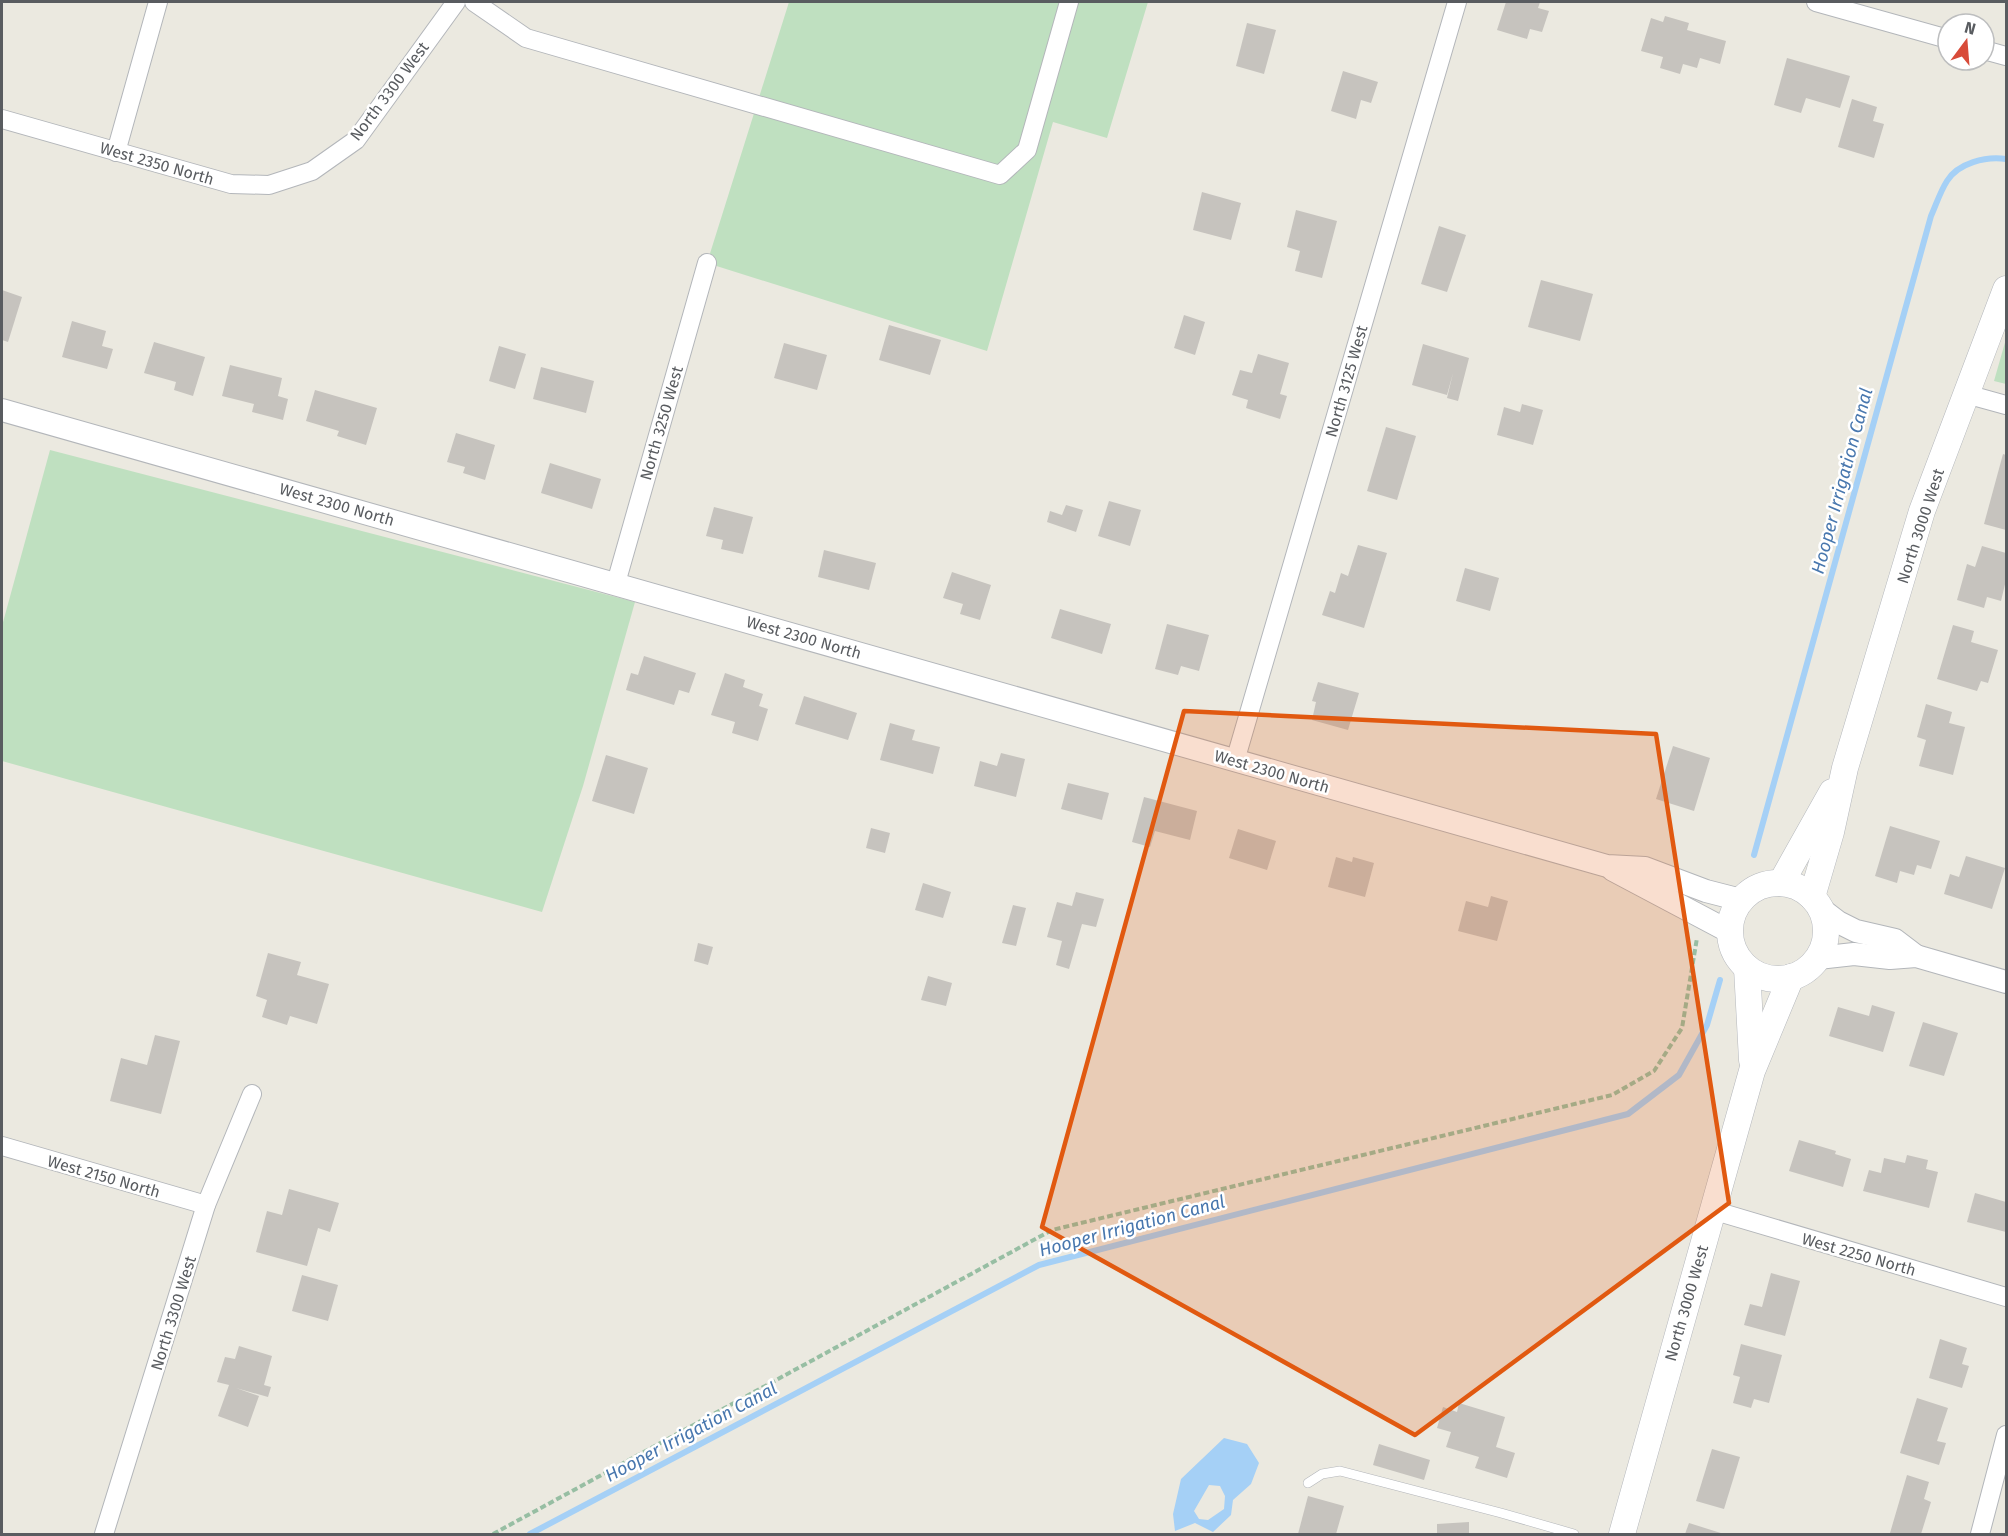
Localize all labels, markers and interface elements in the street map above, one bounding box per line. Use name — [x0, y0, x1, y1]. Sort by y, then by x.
north arrow — [1936, 12, 1996, 72]
text: N — [1962, 17, 1978, 39]
street label: North 3300 West — [346, 38, 433, 145]
street label: West 2350 North — [98, 138, 216, 189]
street label: North 3125 West — [1321, 323, 1372, 439]
street label: North 3250 West — [636, 364, 687, 482]
water label: Hooper Irrigation Canal — [1807, 386, 1877, 576]
street label: North 3000 West — [1893, 466, 1948, 586]
street label: West 2300 North — [277, 479, 397, 530]
street label: West 2300 North — [744, 612, 864, 663]
street label: West 2300 North — [1212, 746, 1332, 797]
street label: West 2150 North — [45, 1151, 162, 1202]
water label: Hooper Irrigation Canal — [1037, 1191, 1227, 1261]
street label: West 2250 North — [1800, 1229, 1918, 1280]
street label: North 3000 West — [1661, 1243, 1712, 1363]
street label: North 3300 West — [147, 1253, 200, 1373]
water label: Hooper Irrigation Canal — [601, 1377, 781, 1487]

